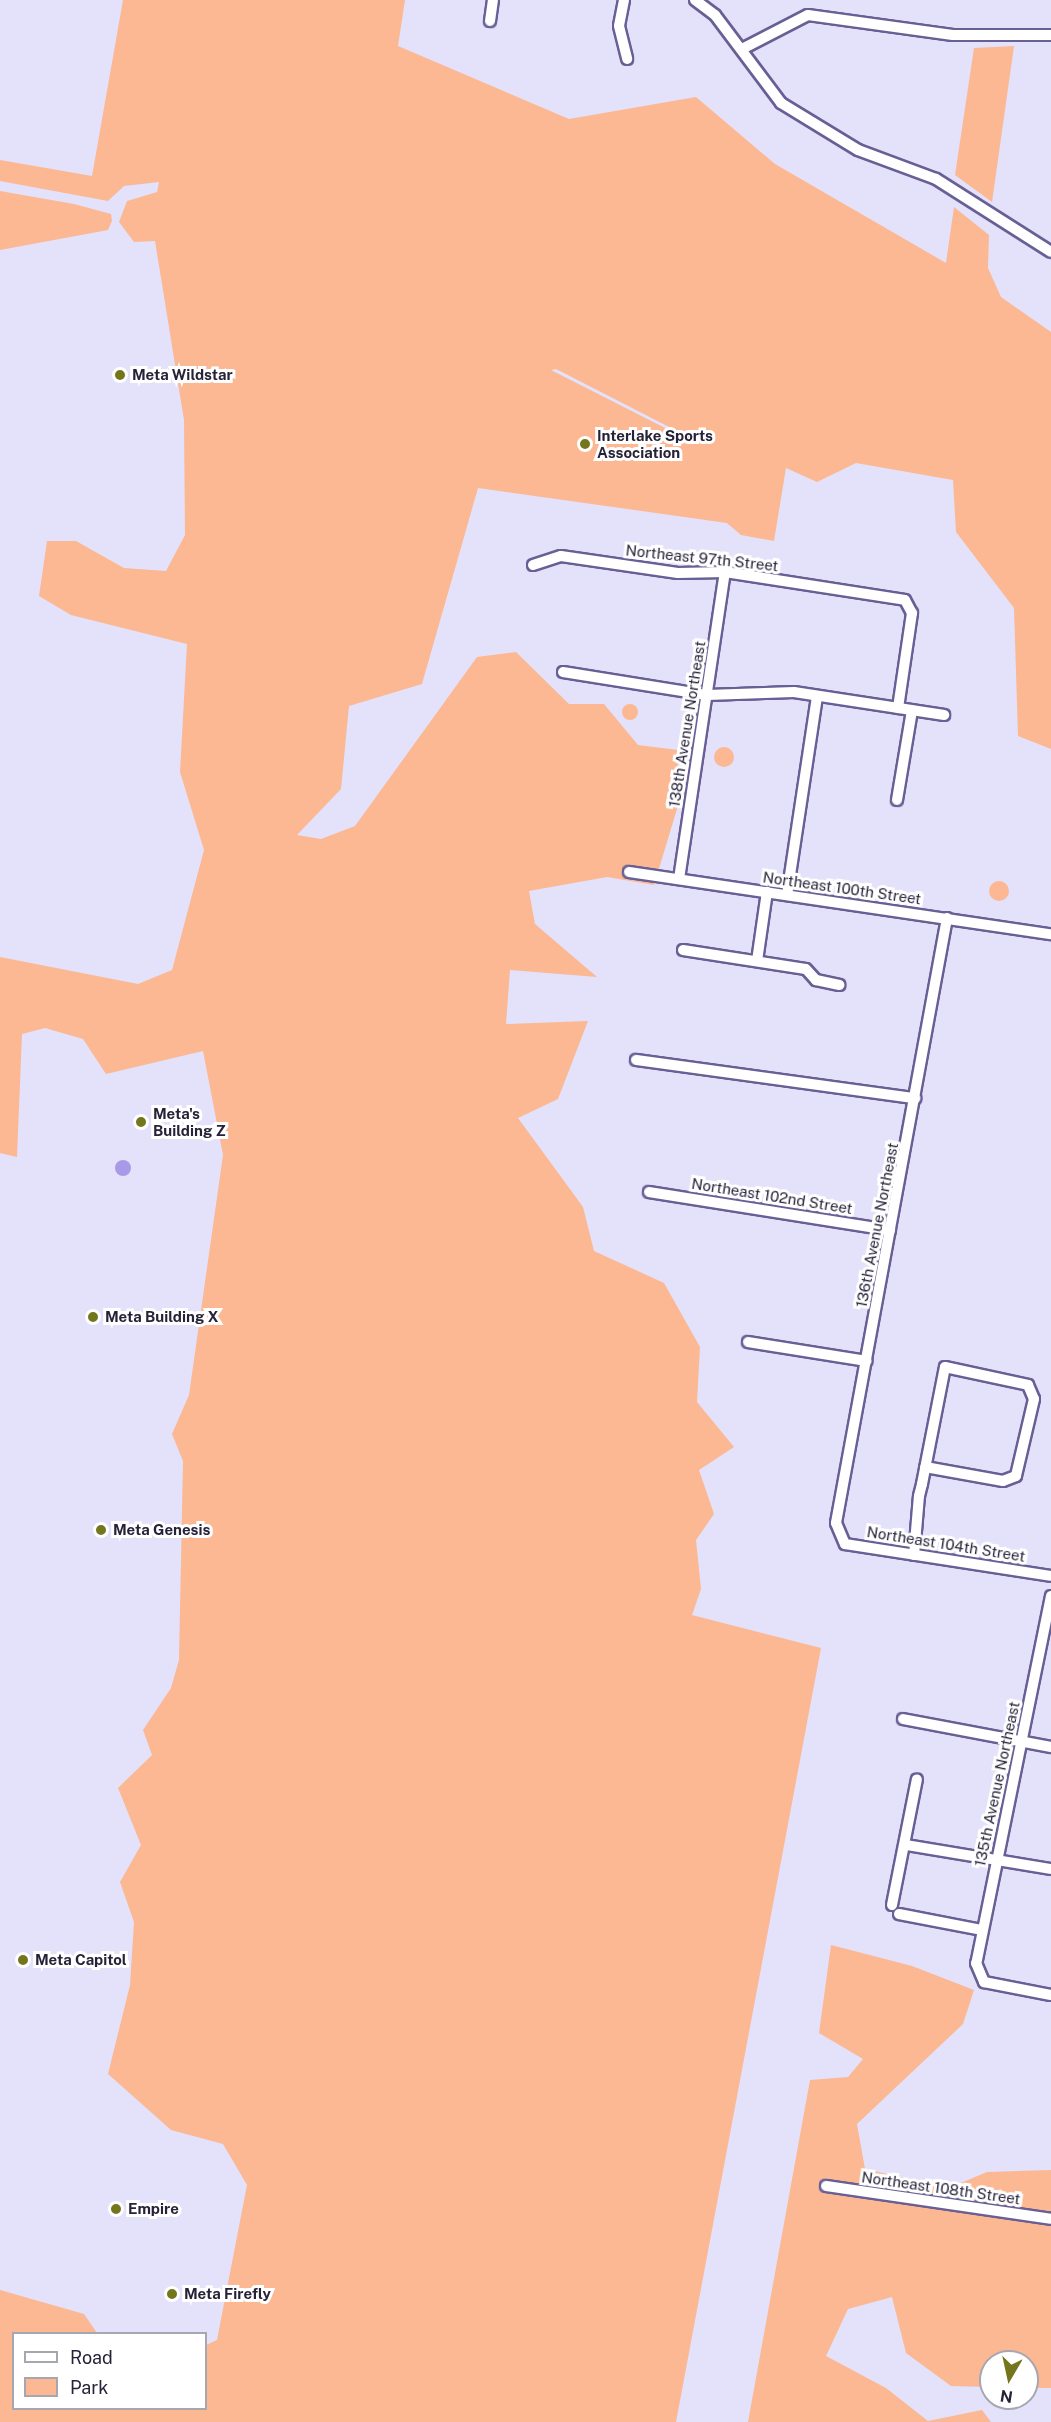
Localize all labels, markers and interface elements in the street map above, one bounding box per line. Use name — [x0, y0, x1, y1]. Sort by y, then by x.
place label: Meta Wildstar — [132, 366, 233, 384]
marker: Meta Wildstar — [113, 368, 127, 382]
place label: Interlake Sports Association — [597, 426, 713, 461]
marker: Interlake Sports Association — [578, 437, 592, 451]
street label: Northeast 97th Street — [625, 541, 779, 575]
street label: 138th Avenue Northeast — [665, 640, 709, 808]
street label: Northeast 100th Street — [762, 868, 922, 908]
place label: Meta's Building Z — [153, 1104, 226, 1139]
marker: Meta's Building Z — [134, 1115, 148, 1129]
street label: 136th Avenue Northeast — [852, 1141, 902, 1309]
street label: Northeast 102nd Street — [690, 1174, 854, 1218]
place label: Meta Building X — [105, 1308, 219, 1326]
marker: Meta Building X — [86, 1310, 100, 1324]
place label: Meta Genesis — [113, 1521, 210, 1539]
marker: Meta Genesis — [94, 1523, 108, 1537]
street label: Northeast 104th Street — [866, 1523, 1026, 1565]
street label: 135th Avenue Northeast — [971, 1700, 1023, 1868]
place label: Meta Capitol — [35, 1951, 127, 1969]
marker: Meta Capitol — [16, 1953, 30, 1967]
street label: Northeast 108th Street — [860, 2168, 1022, 2208]
place label: Empire — [128, 2200, 179, 2218]
marker: Empire — [109, 2202, 123, 2216]
place label: Meta Firefly — [184, 2285, 271, 2303]
marker: Meta Firefly — [165, 2287, 179, 2301]
legend — [12, 2332, 207, 2410]
text: Road — [70, 2347, 113, 2368]
north arrow — [979, 2350, 1039, 2410]
text: Park — [70, 2377, 108, 2398]
text: N — [999, 2386, 1014, 2407]

